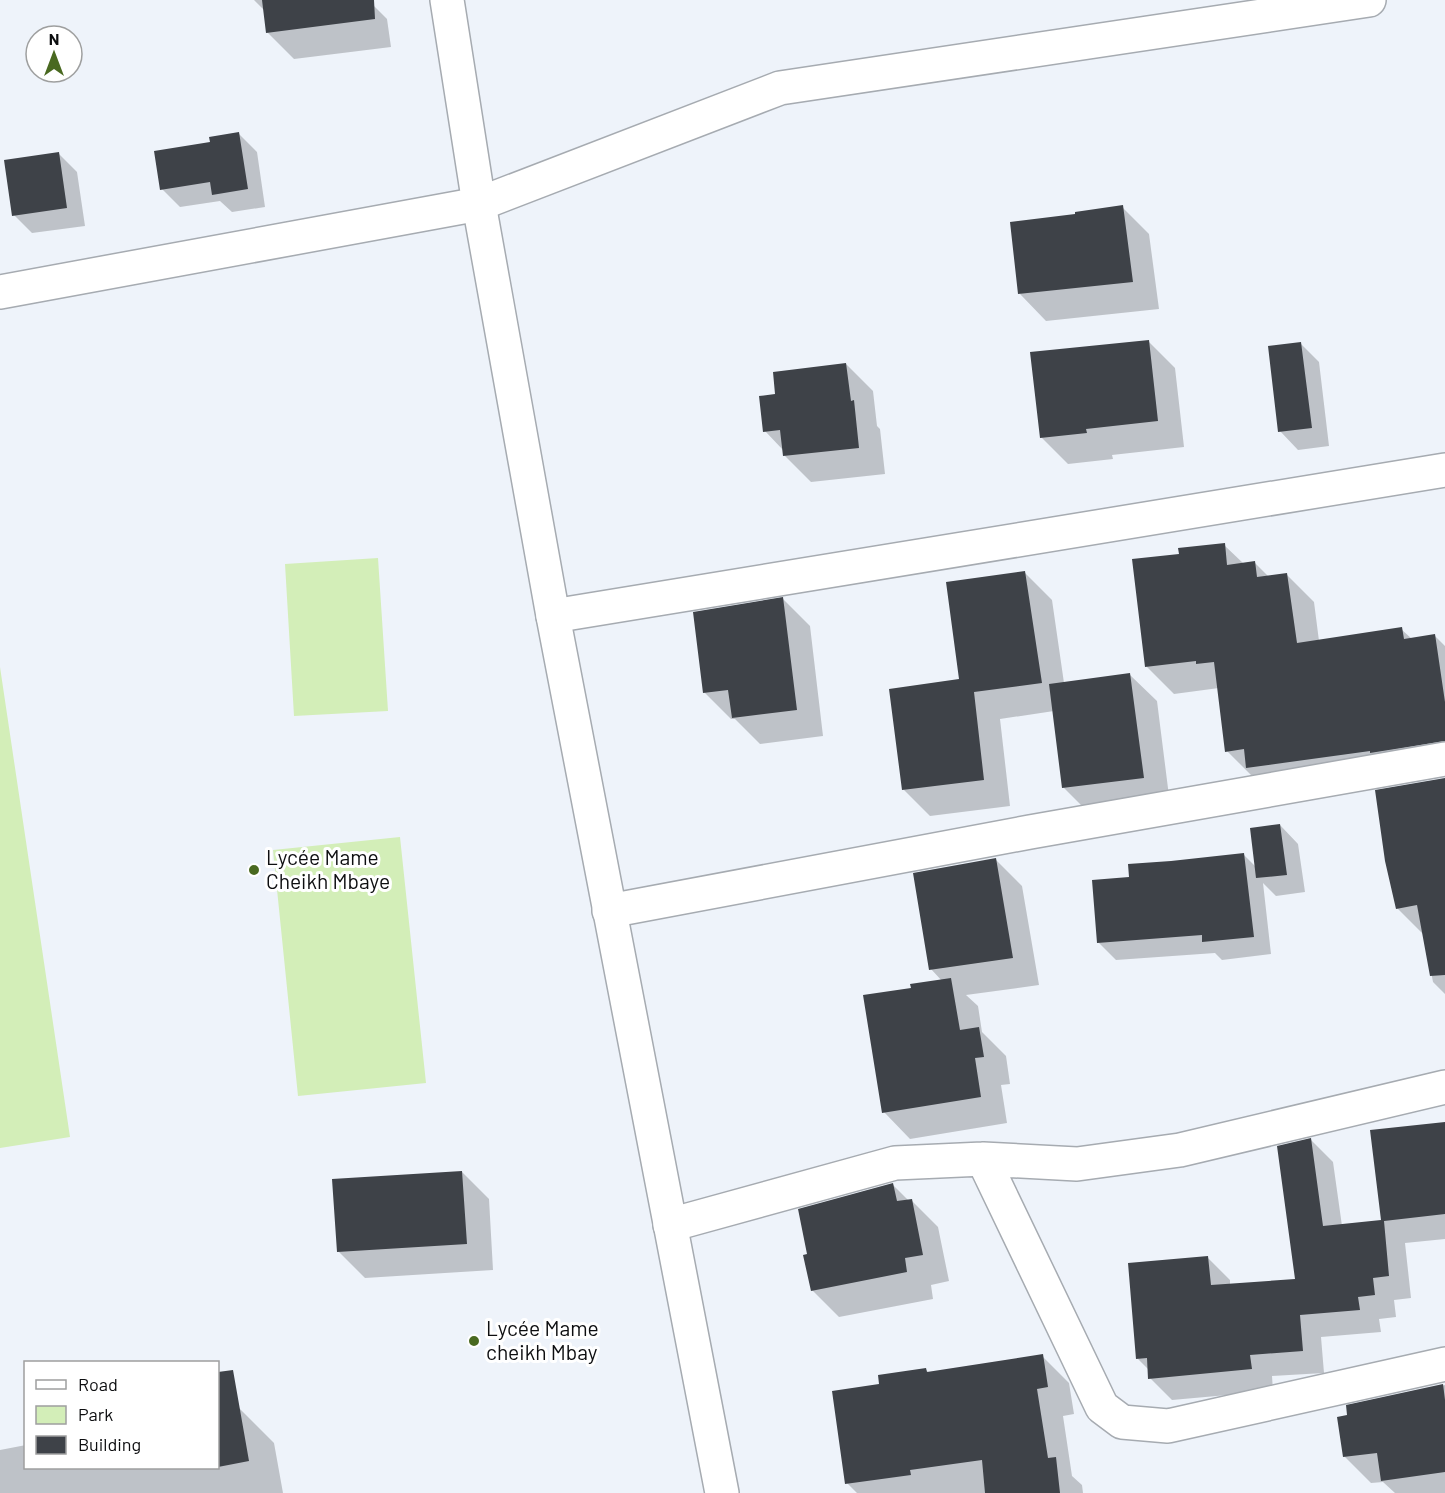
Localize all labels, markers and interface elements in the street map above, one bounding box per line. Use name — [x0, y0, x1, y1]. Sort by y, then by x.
north arrow — [24, 24, 84, 84]
text: N — [49, 29, 59, 48]
place label: Lycée Mame Cheikh Mbaye — [266, 844, 390, 893]
marker: Lycée Mame Cheikh Mbaye — [247, 863, 261, 877]
place label: Lycée Mame cheikh Mbay — [486, 1315, 599, 1364]
marker: Lycée Mame cheikh Mbay — [467, 1334, 481, 1348]
legend — [24, 1361, 219, 1469]
text: Road — [78, 1373, 118, 1395]
text: Park — [78, 1403, 113, 1425]
text: Building — [78, 1433, 141, 1455]

